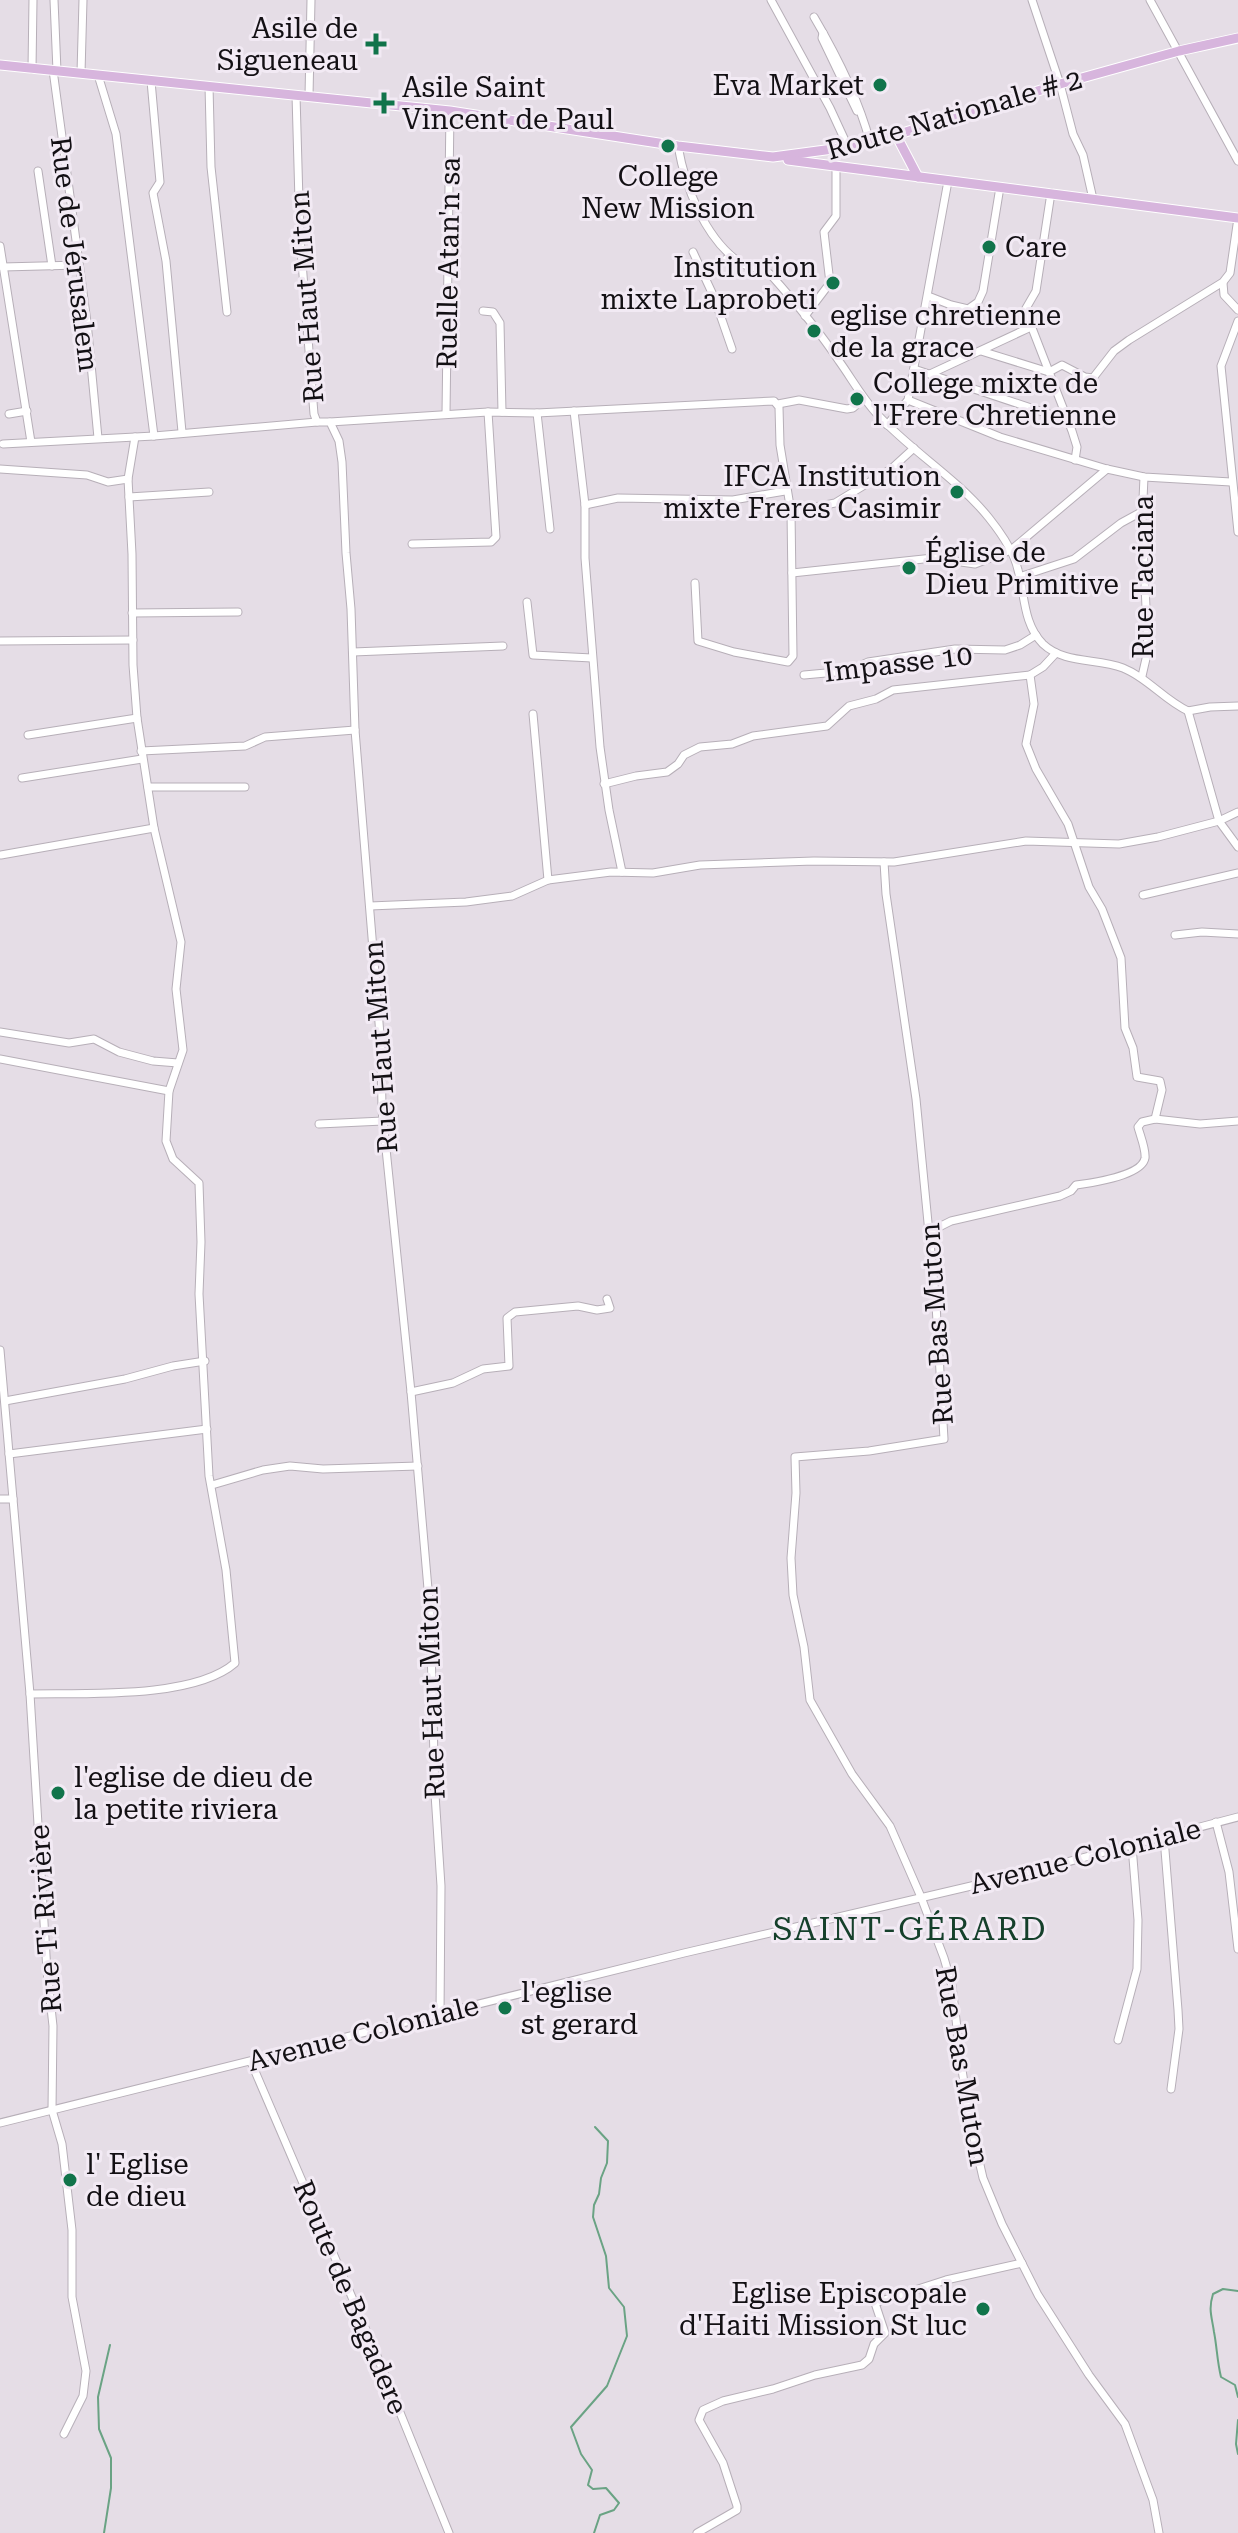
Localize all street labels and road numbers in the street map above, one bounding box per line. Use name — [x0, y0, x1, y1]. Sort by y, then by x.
street label: Route Nationale # 2 — [822, 62, 1086, 167]
street label: Rue de Jérusalem — [44, 134, 105, 374]
street label: Ruelle Atan'n sa — [430, 157, 467, 369]
street label: Rue Haut Miton — [283, 190, 330, 404]
street label: Rue Taciana — [1127, 495, 1160, 659]
street label: Impasse 10 — [822, 638, 974, 689]
street label: Rue Haut Miton — [357, 940, 404, 1154]
street label: Rue Bas Muton — [913, 1222, 960, 1426]
street label: Rue Haut Miton — [411, 1586, 452, 1800]
street label: Avenue Coloniale — [966, 1812, 1204, 1901]
street label: Rue Ti Rivière — [22, 1823, 69, 2014]
street label: Rue Bas Muton — [929, 1964, 996, 2169]
street label: Avenue Coloniale — [244, 1989, 482, 2078]
street label: Route de Bagadere — [286, 2175, 415, 2419]

